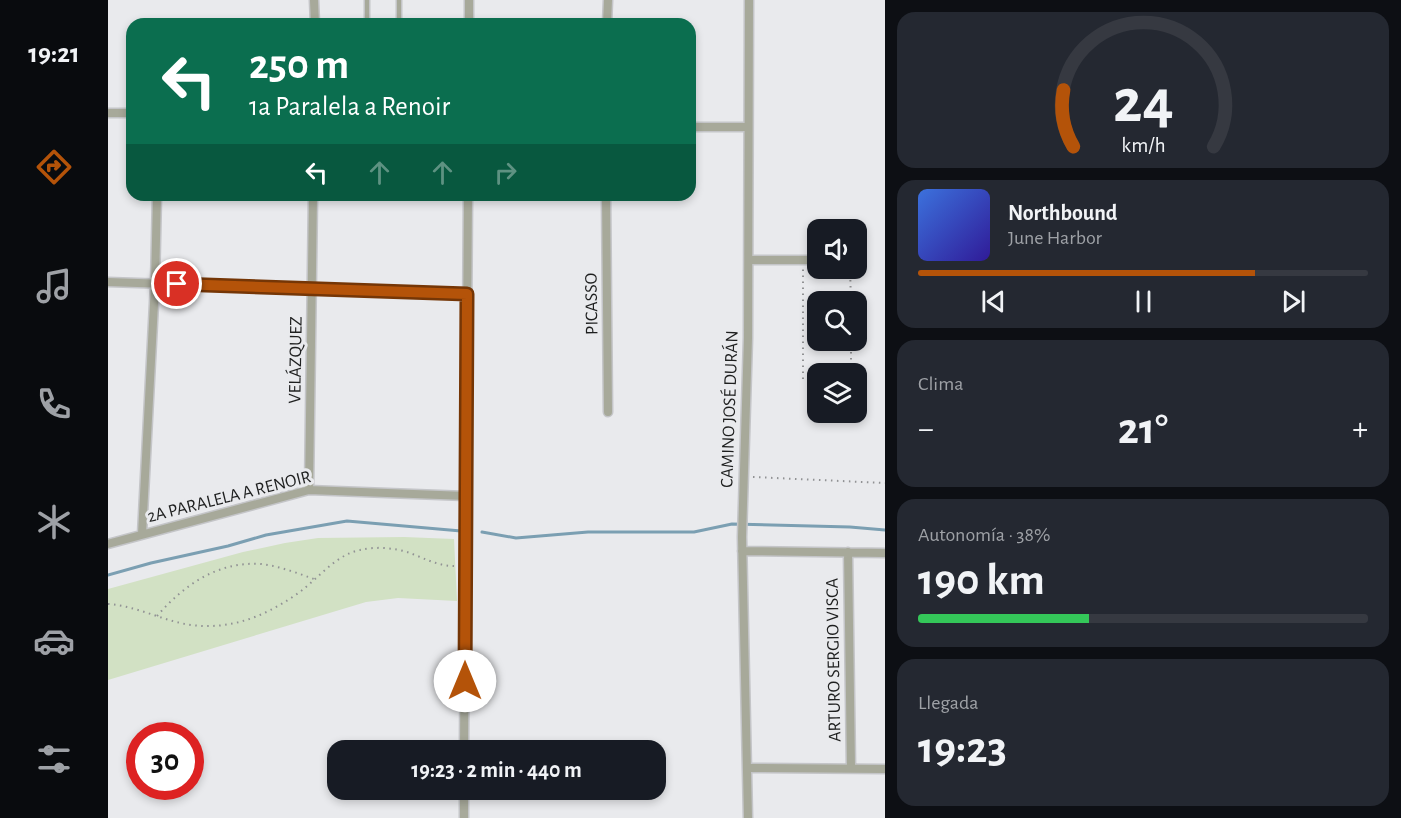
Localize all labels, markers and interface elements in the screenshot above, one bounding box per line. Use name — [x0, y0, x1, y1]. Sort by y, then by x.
text: 19:21 — [28, 40, 80, 67]
icon: left — [150, 42, 228, 120]
text: 250 m — [249, 44, 349, 86]
text: 24 — [1113, 71, 1173, 133]
text: 1a Paralela a Renoir — [249, 93, 450, 120]
text: km/h — [1121, 135, 1165, 156]
icon: directions — [33, 146, 75, 188]
icon: left — [300, 156, 333, 189]
icon: ahead — [363, 156, 396, 189]
icon: ahead — [426, 156, 459, 189]
icon: right — [489, 156, 522, 189]
text: Northbound — [1008, 202, 1117, 224]
map controls — [807, 219, 867, 423]
button: sound — [807, 219, 867, 279]
text: June Harbor — [1008, 228, 1102, 248]
pin — [151, 258, 202, 309]
icon: music — [33, 265, 75, 307]
icon: arrive — [160, 267, 193, 300]
street label: PICASSO — [582, 273, 602, 335]
icon: previous — [977, 285, 1010, 318]
icon: pause — [1127, 285, 1160, 318]
icon: next — [1277, 285, 1310, 318]
button: search — [807, 291, 867, 351]
street label: VELÁZQUEZ — [283, 316, 306, 404]
street label: CAMINO JOSÉ DURÁN — [715, 330, 742, 488]
button: layers — [807, 363, 867, 423]
text: Clima — [918, 374, 963, 394]
icon: phone — [33, 383, 75, 425]
text: 21° — [1118, 407, 1168, 452]
text: − — [918, 413, 934, 446]
text: + — [1352, 413, 1368, 446]
street label: 2A PARALELA A RENOIR — [145, 468, 313, 526]
icon: climate — [33, 501, 75, 543]
text: Autonomía · 38% — [918, 525, 1050, 545]
text: 190 km — [918, 558, 1045, 603]
street label: ARTURO SERGIO VISCA — [824, 577, 844, 742]
icon: car — [33, 620, 75, 662]
position arrow — [433, 649, 497, 713]
text: Llegada — [918, 693, 979, 713]
speed limit sign: 30 — [126, 722, 204, 800]
text: 19:23 — [918, 726, 1007, 771]
icon: filters — [33, 738, 75, 780]
text: 19:23 · 2 min · 440 m — [411, 759, 582, 781]

